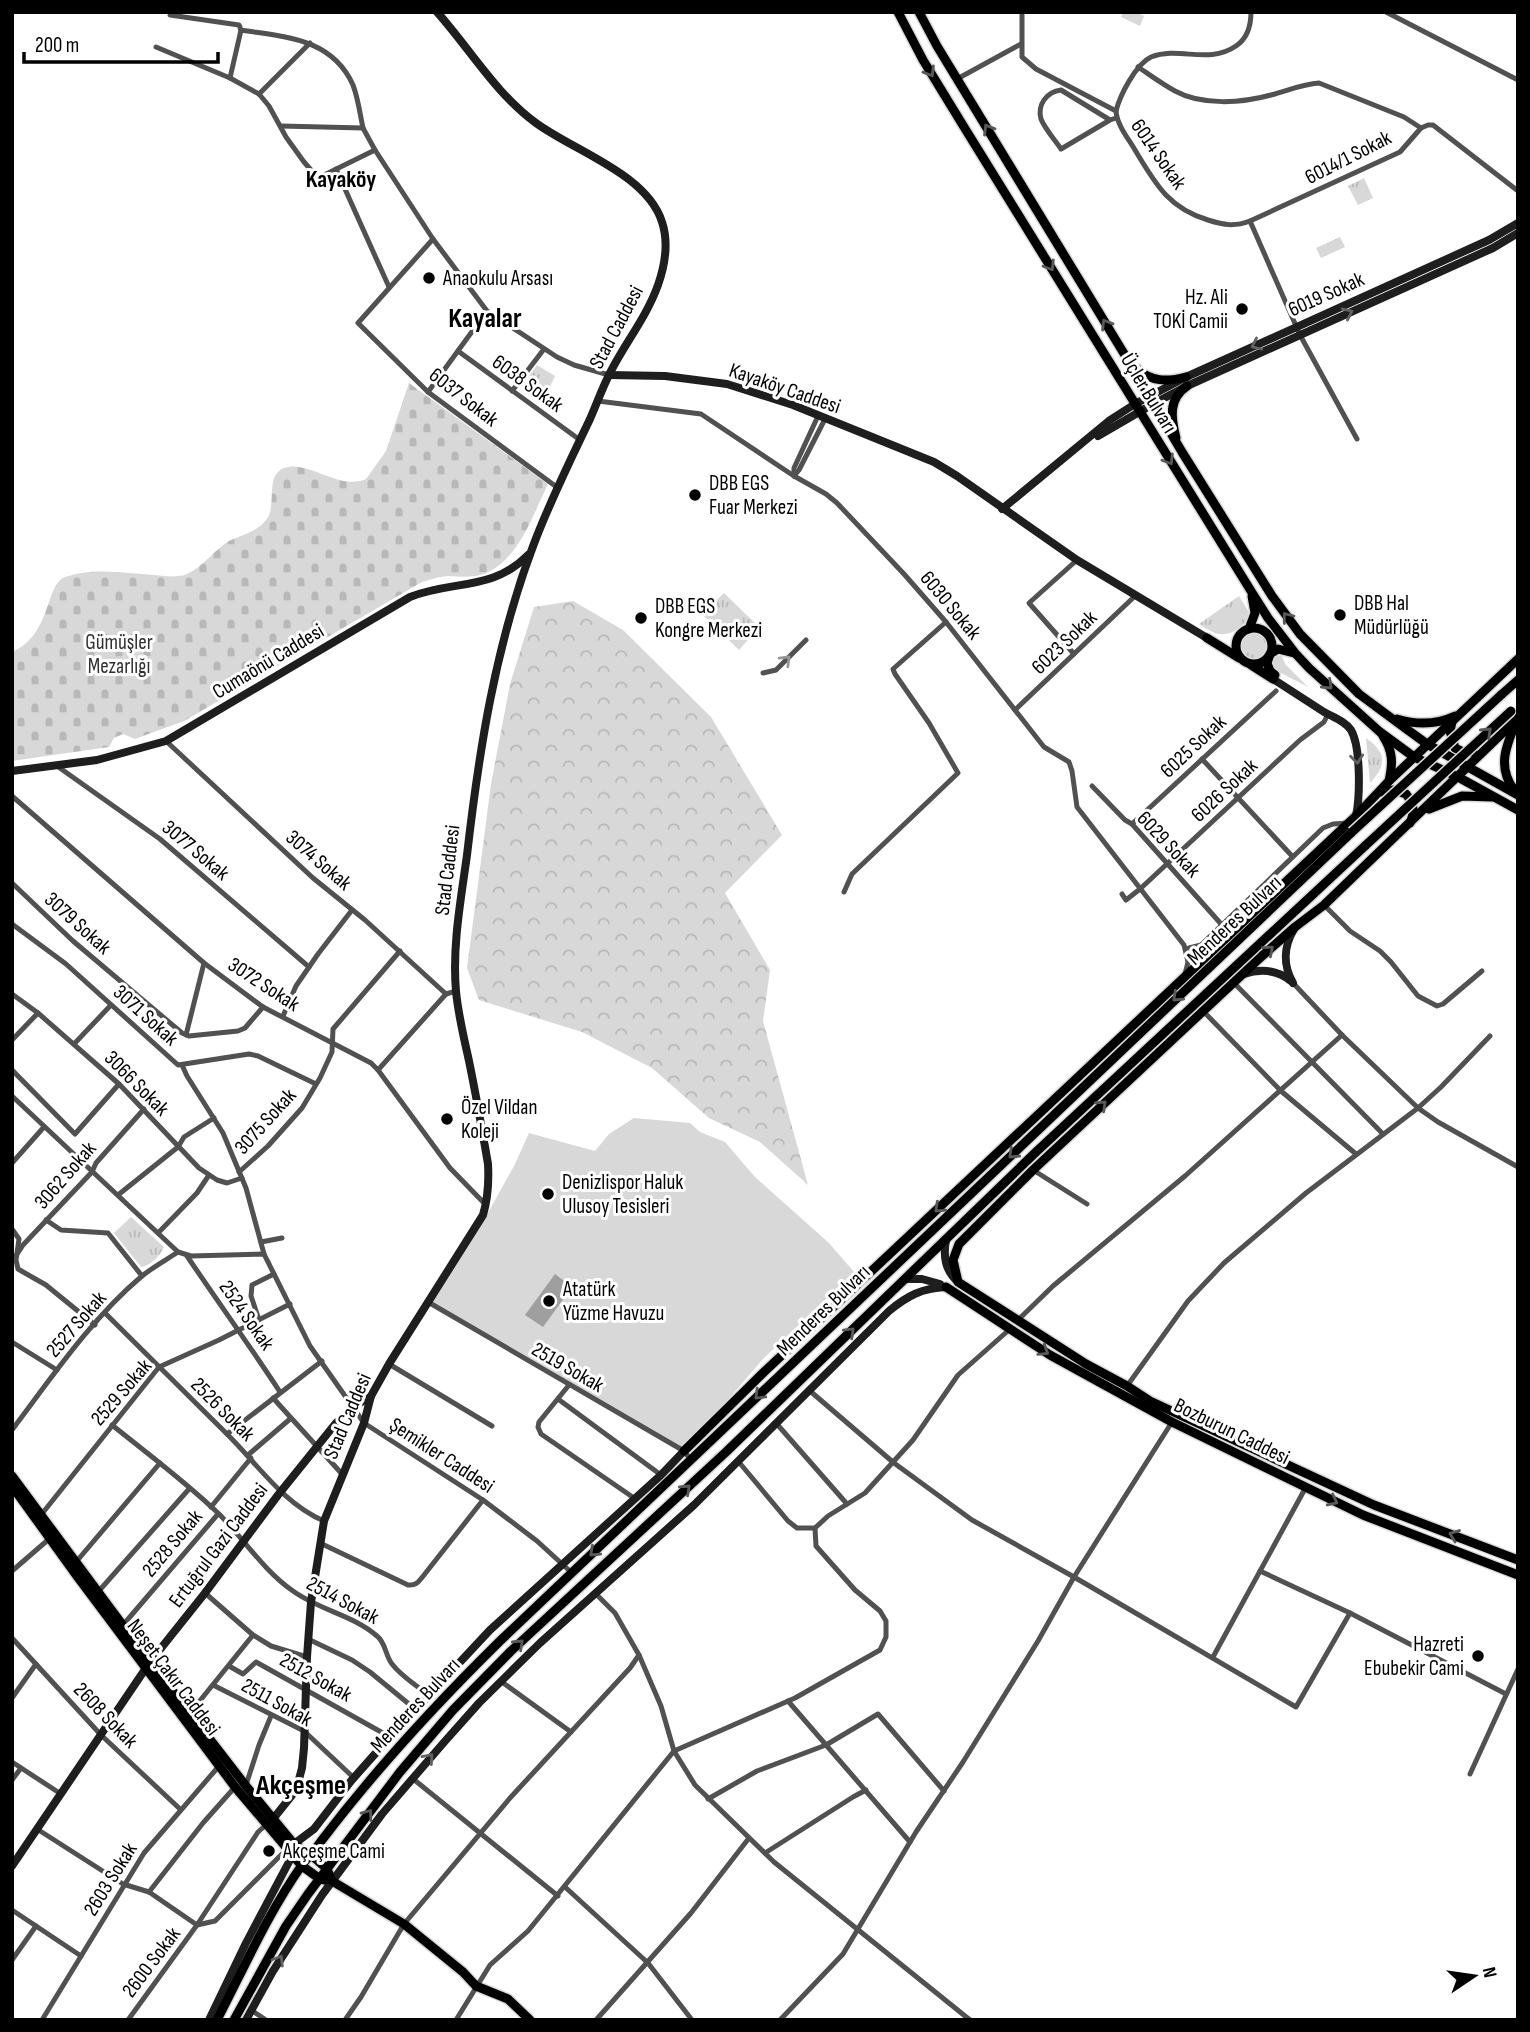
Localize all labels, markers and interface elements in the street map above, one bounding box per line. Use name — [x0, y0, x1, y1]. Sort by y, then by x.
scale bar — [24, 21, 219, 65]
text: 200 m — [35, 33, 79, 58]
one-way arrow — [922, 65, 935, 78]
street label: 6014 Sokak — [1125, 114, 1192, 194]
one-way arrow — [983, 124, 996, 137]
street label: 6014/1 Sokak — [1301, 125, 1395, 190]
district label: Kayaköy — [306, 165, 376, 194]
one-way arrow — [1041, 258, 1054, 271]
place label: Anaokulu Arsası — [442, 266, 553, 291]
street label: 6019 Sokak — [1284, 267, 1368, 322]
marker: Anaokulu Arsası — [421, 270, 437, 286]
street label: Stad Caddesi — [584, 281, 649, 373]
place label: Hz. Ali TOKİ Camii — [1153, 285, 1228, 334]
marker: Hz. Ali TOKİ Camii — [1234, 301, 1250, 317]
district label: Kayalar — [448, 302, 522, 335]
one-way arrow — [1341, 308, 1353, 322]
one-way arrow — [1101, 318, 1114, 331]
one-way arrow — [1251, 337, 1263, 351]
street label: 6038 Sokak — [487, 349, 568, 418]
street label: Üçler Bulvarı — [1115, 349, 1182, 438]
street label: Kayaköy Caddesi — [726, 358, 844, 419]
street label: 6037 Sokak — [424, 363, 503, 432]
one-way arrow — [1161, 452, 1174, 465]
place label: DBB EGS Fuar Merkezi — [709, 471, 798, 520]
marker: DBB EGS Fuar Merkezi — [687, 487, 703, 503]
street label: 6030 Sokak — [915, 566, 987, 645]
place label: DBB Hal Müdürlüğü — [1354, 591, 1429, 640]
place label: DBB EGS Kongre Merkezi — [655, 594, 762, 643]
street label: 6023 Sokak — [1026, 605, 1102, 680]
marker: DBB Hal Müdürlüğü — [1332, 607, 1348, 623]
marker: DBB EGS Kongre Merkezi — [633, 610, 649, 626]
one-way arrow — [1282, 612, 1295, 625]
street label: Cumaönü Caddesi — [208, 618, 329, 704]
park label: Gümüşler Mezarlığı — [85, 630, 153, 679]
one-way arrow — [778, 656, 791, 669]
one-way arrow — [1320, 677, 1333, 689]
street label: 6025 Sokak — [1155, 710, 1231, 783]
one-way arrow — [1479, 728, 1492, 740]
street label: 6026 Sokak — [1186, 753, 1263, 827]
one-way arrow — [1349, 754, 1364, 765]
street label: 6029 Sokak — [1132, 806, 1206, 883]
street label: 3077 Sokak — [157, 815, 234, 886]
street label: Stad Caddesi — [430, 823, 465, 917]
street label: 3074 Sokak — [281, 825, 357, 896]
street label: Menderes Bulvarı — [1182, 870, 1287, 970]
street label: 3079 Sokak — [39, 887, 116, 960]
one-way arrow — [1261, 946, 1274, 958]
street label: 3072 Sokak — [223, 952, 304, 1017]
street label: 3071 Sokak — [108, 980, 183, 1051]
one-way arrow — [1172, 989, 1185, 1001]
street label: 3066 Sokak — [99, 1046, 174, 1121]
street label: 3075 Sokak — [229, 1083, 301, 1159]
place label: Özel Vildan Koleji — [461, 1095, 537, 1144]
one-way arrow — [1094, 1100, 1107, 1113]
marker: Özel Vildan Koleji — [439, 1111, 455, 1127]
street label: 3062 Sokak — [29, 1136, 102, 1214]
one-way arrow — [1008, 1146, 1021, 1159]
place label: Denizlispor Haluk Ulusoy Tesisleri — [562, 1170, 683, 1219]
marker: Denizlispor Haluk Ulusoy Tesisleri — [540, 1186, 556, 1202]
one-way arrow — [934, 1199, 947, 1212]
street label: Menderes Bulvarı — [772, 1260, 875, 1361]
street label: 2524 Sokak — [214, 1276, 280, 1355]
place label: Atatürk Yüzme Havuzu — [562, 1277, 664, 1326]
street label: 2527 Sokak — [41, 1286, 112, 1362]
marker: Atatürk Yüzme Havuzu — [541, 1293, 557, 1309]
one-way arrow — [842, 1328, 855, 1341]
street label: 2519 Sokak — [527, 1337, 608, 1398]
one-way arrow — [1036, 1343, 1049, 1356]
street label: 2529 Sokak — [86, 1354, 157, 1431]
street label: Stad Caddesi — [318, 1370, 377, 1463]
street label: 2526 Sokak — [185, 1372, 260, 1447]
one-way arrow — [754, 1387, 767, 1400]
street label: Bozburun Caddesi — [1170, 1393, 1294, 1470]
street label: Şemikler Caddesi — [385, 1412, 499, 1499]
street label: Ertuğrul Gazi Caddesi — [164, 1478, 273, 1612]
one-way arrow — [678, 1485, 691, 1498]
one-way arrow — [1326, 1492, 1338, 1506]
street label: 2528 Sokak — [137, 1505, 208, 1582]
one-way arrow — [1449, 1529, 1461, 1543]
one-way arrow — [589, 1544, 602, 1556]
street label: 2514 Sokak — [302, 1571, 383, 1630]
street label: Neşet Çakır Caddesi — [122, 1614, 226, 1740]
place label: Hazreti Ebubekir Cami — [1364, 1632, 1464, 1681]
one-way arrow — [511, 1640, 524, 1652]
street label: 2512 Sokak — [275, 1647, 356, 1707]
marker: Hazreti Ebubekir Cami — [1470, 1648, 1486, 1664]
street label: Menderes Bulvarı — [365, 1653, 465, 1758]
street label: 2511 Sokak — [237, 1673, 316, 1732]
street label: 2608 Sokak — [68, 1677, 143, 1753]
one-way arrow — [421, 1753, 433, 1766]
district label: Akçeşme — [255, 1769, 346, 1802]
one-way arrow — [360, 1809, 373, 1822]
street label: 2603 Sokak — [78, 1838, 143, 1920]
place label: Akçeşme Cami — [282, 1839, 385, 1864]
marker: Akçeşme Cami — [261, 1843, 277, 1859]
street label: 2600 Sokak — [117, 1922, 186, 2002]
north arrow — [1439, 1941, 1509, 2011]
one-way arrow — [271, 1955, 284, 1968]
text: N — [1477, 1965, 1501, 1980]

